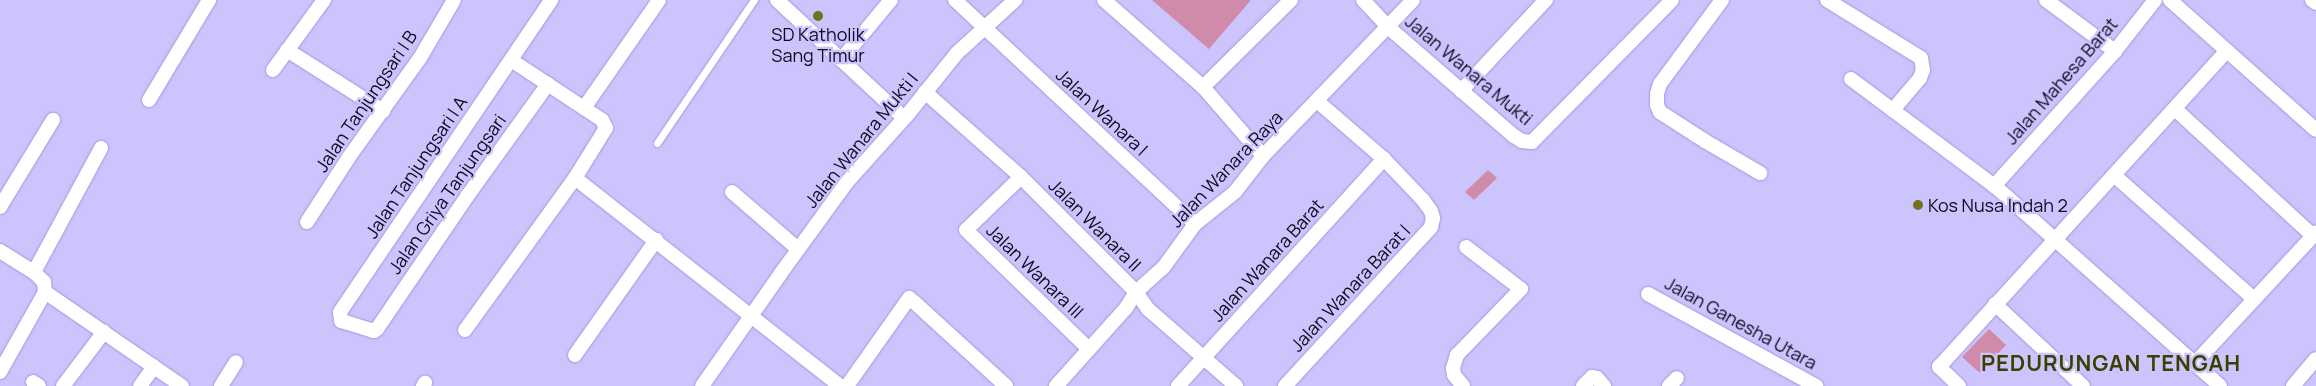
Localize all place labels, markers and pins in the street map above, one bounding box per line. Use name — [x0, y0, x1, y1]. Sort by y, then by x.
marker: SD Katholik Sang Timur — [812, 10, 824, 22]
place label: SD Katholik Sang Timur — [771, 24, 865, 66]
place label: Kos Nusa Indah 2 — [1928, 194, 2068, 216]
marker: Kos Nusa Indah 2 — [1912, 199, 1924, 211]

